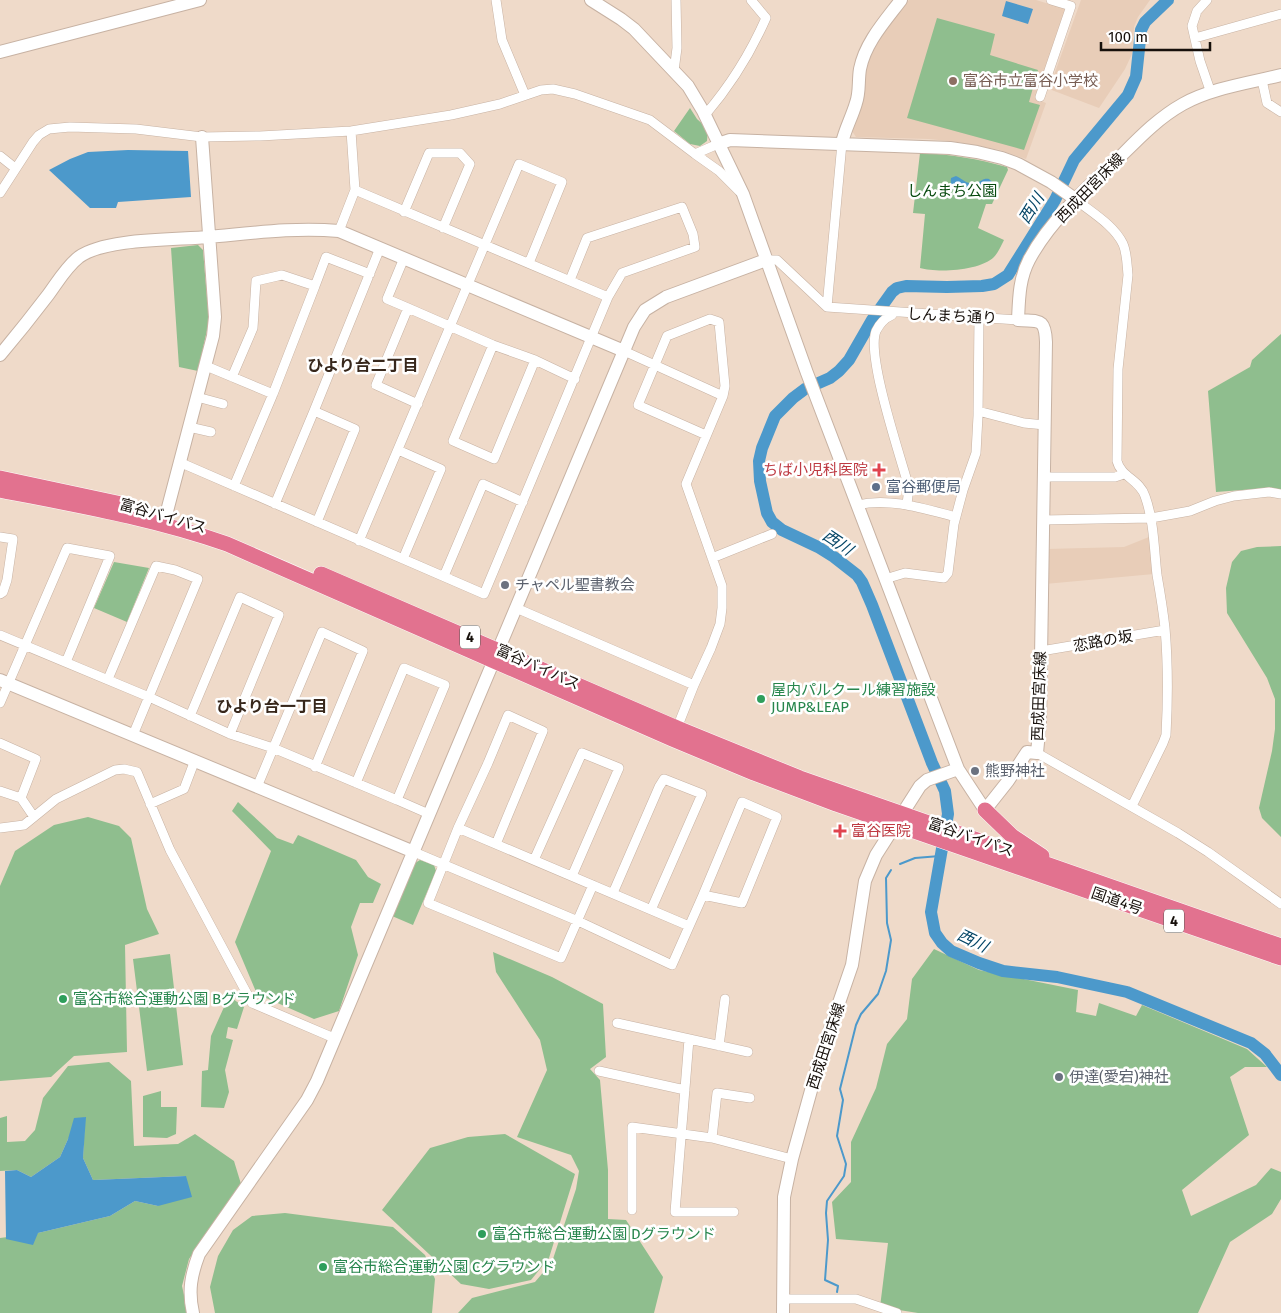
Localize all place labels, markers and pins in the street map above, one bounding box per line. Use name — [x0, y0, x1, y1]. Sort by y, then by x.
place label: 富谷市立富谷小学校 — [963, 72, 1098, 90]
marker: 富谷市立富谷小学校 — [947, 75, 959, 87]
place label: ちば小児科医院 — [763, 461, 868, 479]
marker: ちば小児科医院 — [872, 463, 886, 477]
place label: 富谷郵便局 — [886, 478, 961, 496]
marker: 富谷郵便局 — [870, 481, 882, 493]
place label: チャペル聖書教会 — [515, 576, 635, 594]
marker: チャペル聖書教会 — [499, 579, 511, 591]
place label: 屋内パルクール練習施設 JUMP&LEAP — [771, 681, 936, 716]
marker: 屋内パルクール練習施設 JUMP&LEAP — [755, 693, 767, 705]
place label: 熊野神社 — [985, 762, 1045, 780]
marker: 熊野神社 — [969, 765, 981, 777]
place label: 富谷医院 — [851, 822, 911, 840]
marker: 富谷医院 — [833, 824, 847, 838]
place label: 富谷市総合運動公園 Bグラウンド — [73, 990, 296, 1008]
marker: 富谷市総合運動公園 Bグラウンド — [57, 993, 69, 1005]
place label: 伊達(愛宕)神社 — [1069, 1068, 1169, 1086]
marker: 伊達(愛宕)神社 — [1053, 1071, 1065, 1083]
place label: 富谷市総合運動公園 Dグラウンド — [492, 1225, 716, 1243]
marker: 富谷市総合運動公園 Dグラウンド — [476, 1228, 488, 1240]
place label: 富谷市総合運動公園 Cグラウンド — [333, 1258, 555, 1276]
marker: 富谷市総合運動公園 Cグラウンド — [317, 1261, 329, 1273]

